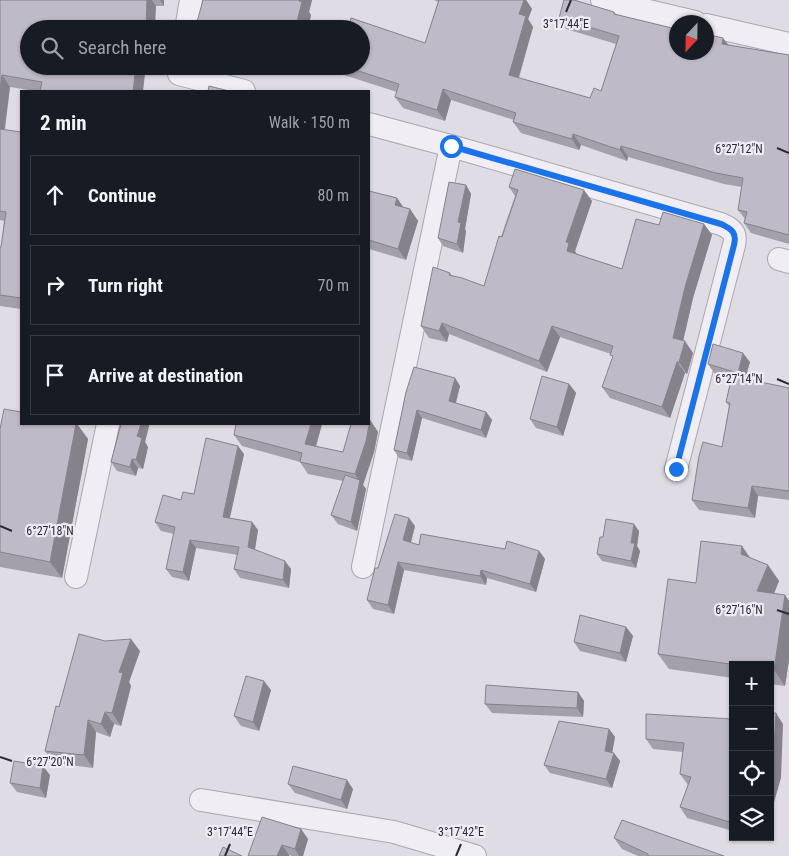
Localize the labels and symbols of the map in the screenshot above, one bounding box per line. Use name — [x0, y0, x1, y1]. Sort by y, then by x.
north arrow — [669, 15, 714, 60]
text: 3°17'44"E — [543, 17, 589, 31]
route start — [440, 135, 463, 158]
text: 6°27'12"N — [715, 142, 763, 156]
text: 6°27'14"N — [715, 372, 763, 386]
route end — [665, 458, 688, 481]
text: 6°27'18"N — [26, 524, 74, 538]
text: 6°27'16"N — [715, 603, 763, 617]
text: 6°27'20"N — [26, 755, 74, 769]
text: 3°17'44"E — [207, 825, 253, 839]
text: 3°17'42"E — [438, 825, 484, 839]

